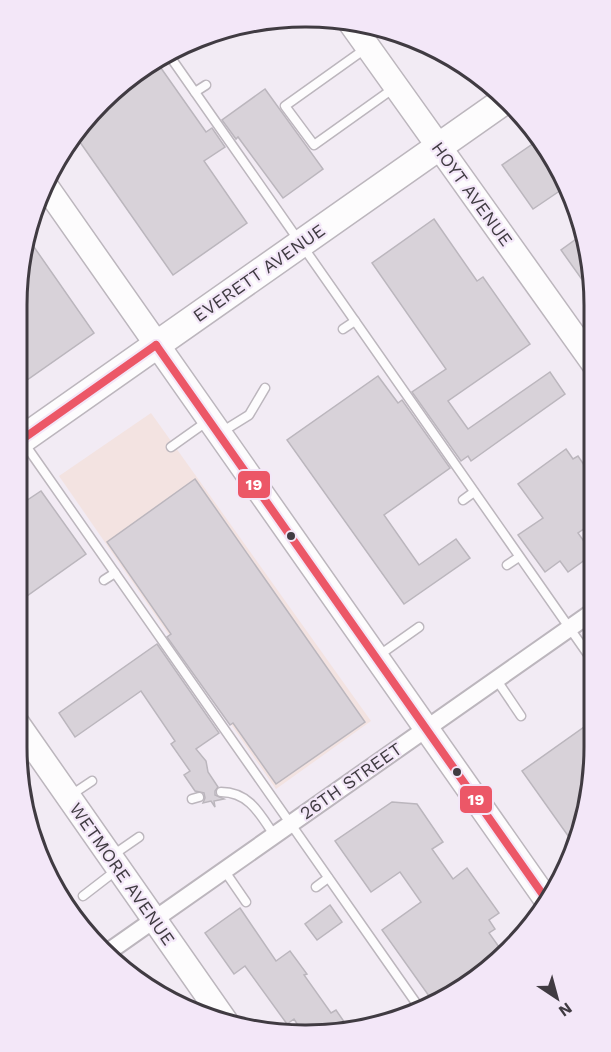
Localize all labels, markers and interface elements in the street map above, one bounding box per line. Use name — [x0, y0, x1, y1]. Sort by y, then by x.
street label: HOYT AVENUE — [428, 137, 517, 250]
street label: EVERETT AVENUE — [189, 219, 329, 326]
line badge: 19 — [237, 470, 271, 499]
text: 19 — [246, 475, 263, 494]
unlabelled marker — [285, 530, 297, 542]
street label: 26TH STREET — [296, 738, 406, 823]
unlabelled marker — [451, 766, 463, 778]
line badge: 19 — [459, 785, 493, 814]
text: 19 — [468, 790, 485, 809]
street label: WETMORE AVENUE — [65, 799, 179, 949]
north arrow — [527, 968, 587, 1028]
text: N — [555, 999, 576, 1021]

